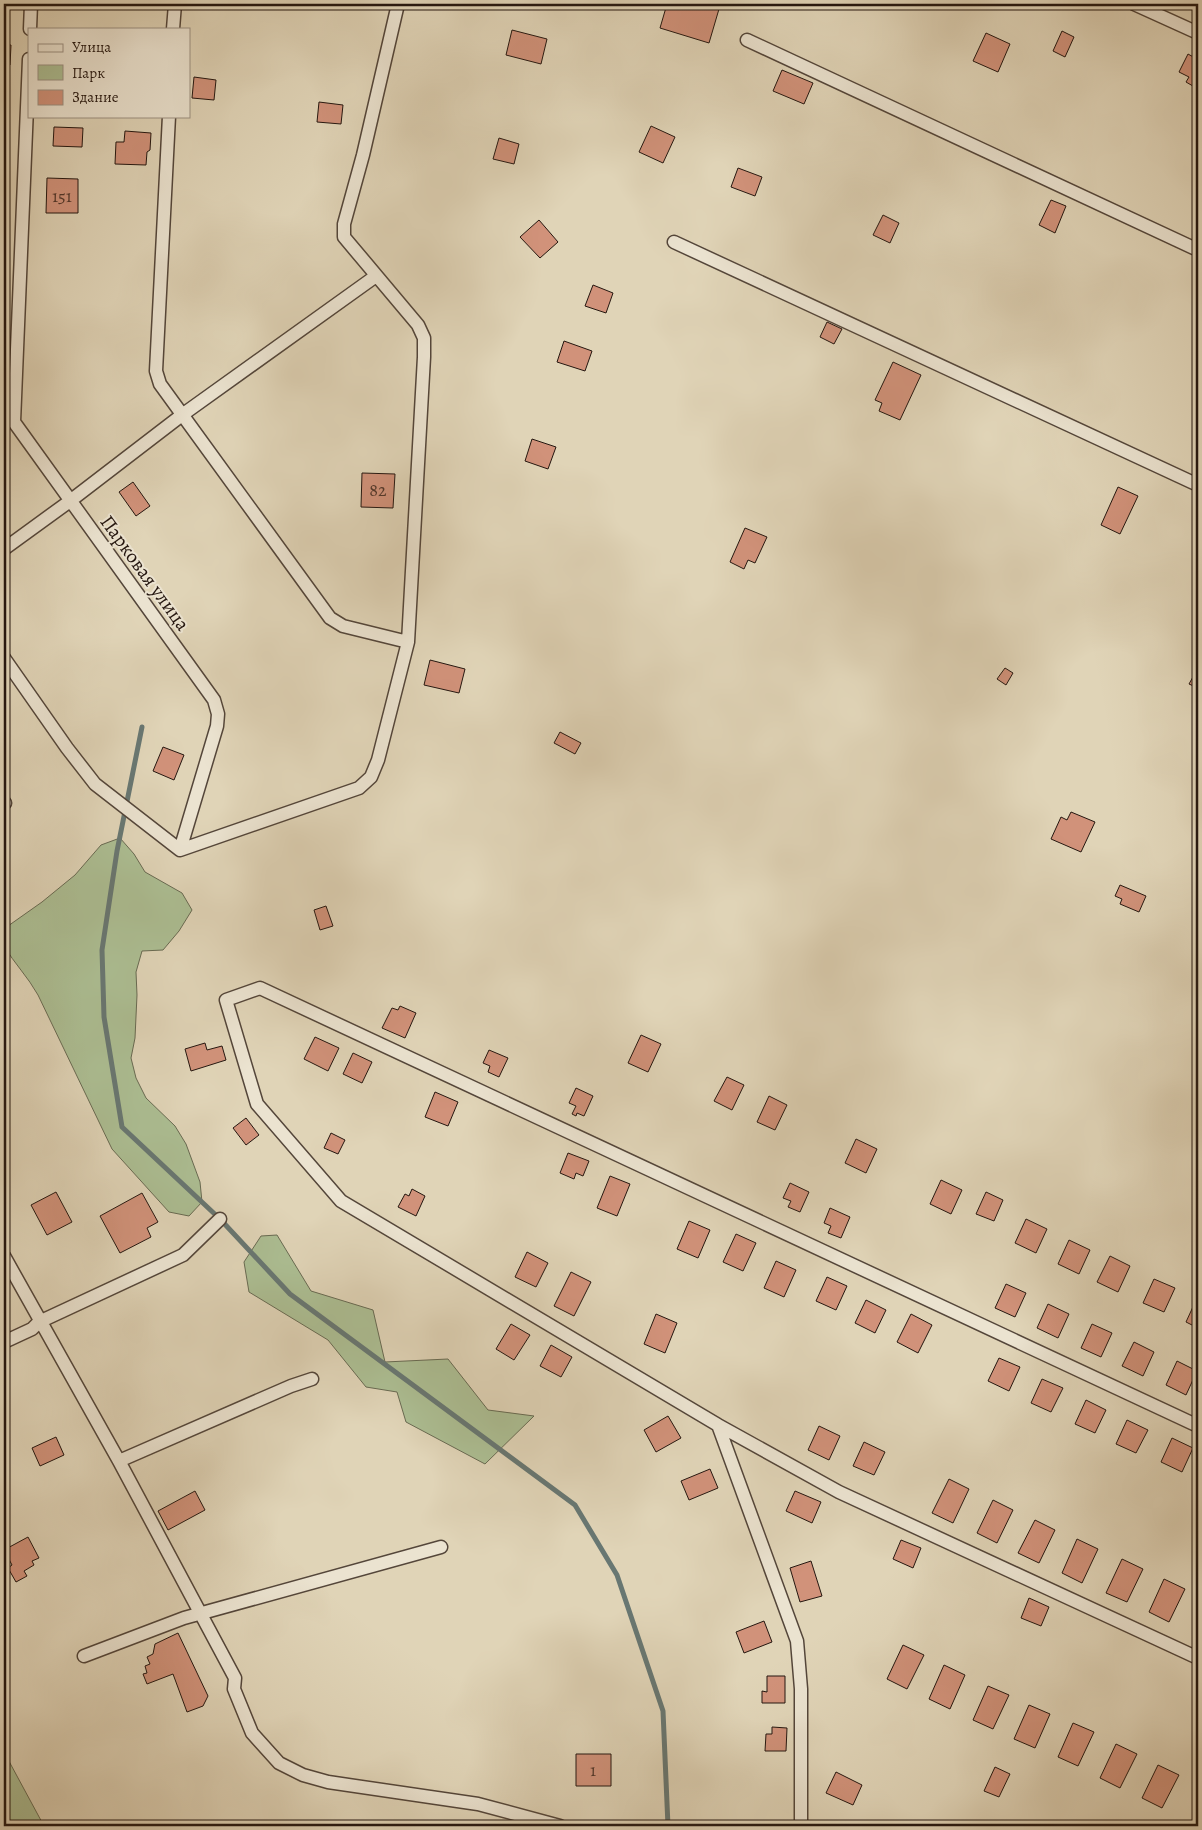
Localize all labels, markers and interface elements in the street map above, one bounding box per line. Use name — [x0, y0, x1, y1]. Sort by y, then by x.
legend — [28, 28, 190, 118]
text: Улица — [72, 37, 111, 57]
text: Парк — [72, 63, 105, 83]
text: Здание — [72, 87, 119, 107]
house number: 151 — [52, 184, 72, 208]
house number: 82 — [369, 478, 387, 502]
street label: Парковая улица — [94, 510, 197, 637]
house number: 1 — [590, 1758, 596, 1782]

